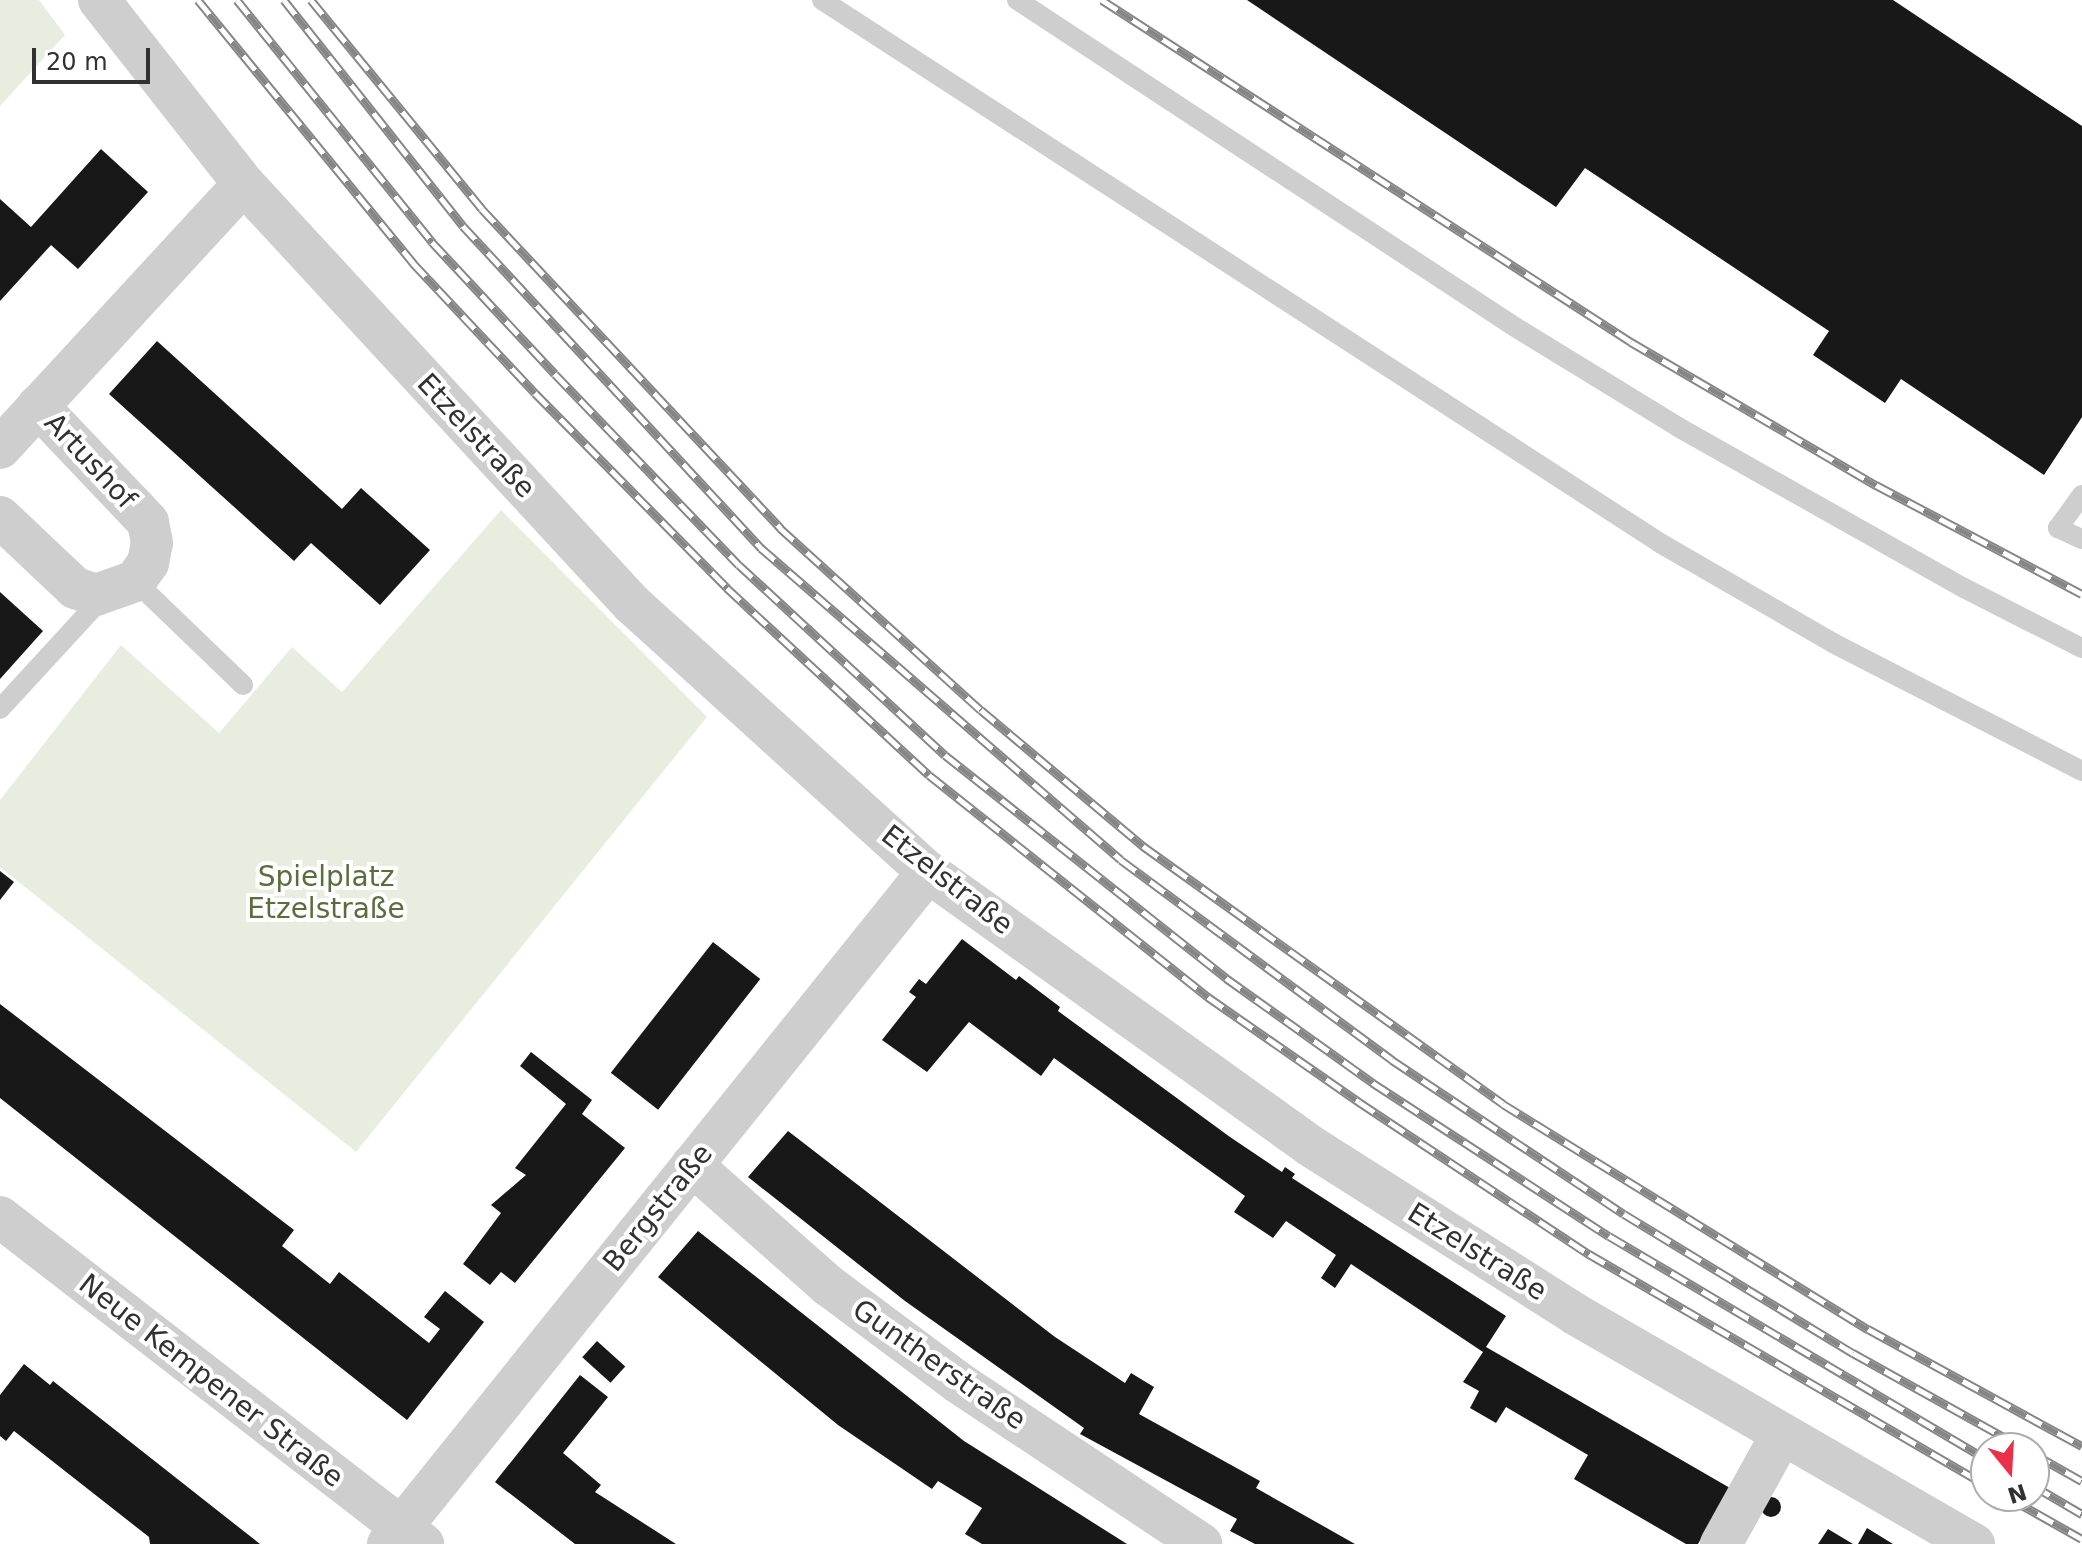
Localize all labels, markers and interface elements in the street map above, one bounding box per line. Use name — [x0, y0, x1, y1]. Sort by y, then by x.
scale bar — [36, 32, 154, 82]
text: 20 m — [46, 48, 108, 76]
street label: Etzelstraße — [410, 367, 542, 505]
street label: Artushof — [37, 406, 143, 516]
street label: Etzelstraße — [875, 818, 1019, 942]
park label: Spielplatz Etzelstraße — [247, 860, 405, 926]
street label: Bergstraße — [596, 1137, 720, 1279]
street label: Etzelstraße — [1401, 1196, 1553, 1308]
street label: Neue Kempener Straße — [72, 1267, 350, 1495]
street label: Guntherstraße — [846, 1293, 1032, 1437]
north arrow — [1970, 1432, 2050, 1512]
text: N — [2004, 1479, 2030, 1508]

